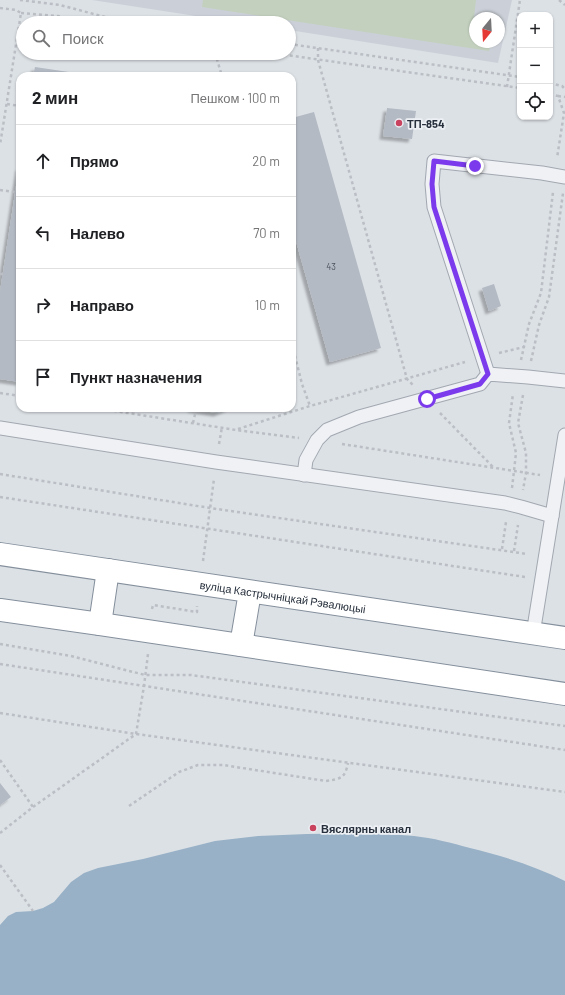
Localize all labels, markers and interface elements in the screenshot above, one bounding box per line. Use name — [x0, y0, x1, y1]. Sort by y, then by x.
north arrow — [469, 12, 505, 48]
map controls — [517, 12, 553, 120]
button: + — [517, 12, 553, 48]
search box — [16, 16, 296, 60]
icon: search — [30, 27, 52, 49]
text: Поиск — [62, 29, 104, 47]
button: − — [517, 48, 553, 84]
button: locate — [517, 84, 553, 120]
text: 2 мин — [32, 87, 78, 107]
text: Пешком · 100 m — [190, 90, 280, 106]
place label: ТП-854 — [407, 117, 445, 130]
marker: ТП-854 — [394, 118, 404, 128]
icon: ahead — [32, 150, 54, 172]
text: Прямо — [70, 152, 119, 170]
text: 20 m — [252, 153, 280, 169]
route end — [466, 157, 484, 175]
icon: left — [32, 222, 54, 244]
text: Налево — [70, 224, 125, 242]
text: 70 m — [253, 225, 280, 241]
house number: 43 — [326, 261, 336, 272]
icon: right — [32, 294, 54, 316]
text: Направо — [70, 296, 134, 314]
text: 10 m — [255, 297, 280, 313]
icon: arrive — [32, 366, 54, 388]
text: Пункт назначения — [70, 368, 202, 386]
route start — [418, 390, 436, 408]
street label: вуліца Кастрычніцкай Рэвалюцыі — [199, 577, 367, 615]
place label: Вяслярны канал — [321, 822, 411, 835]
marker: Вяслярны канал — [308, 823, 318, 833]

